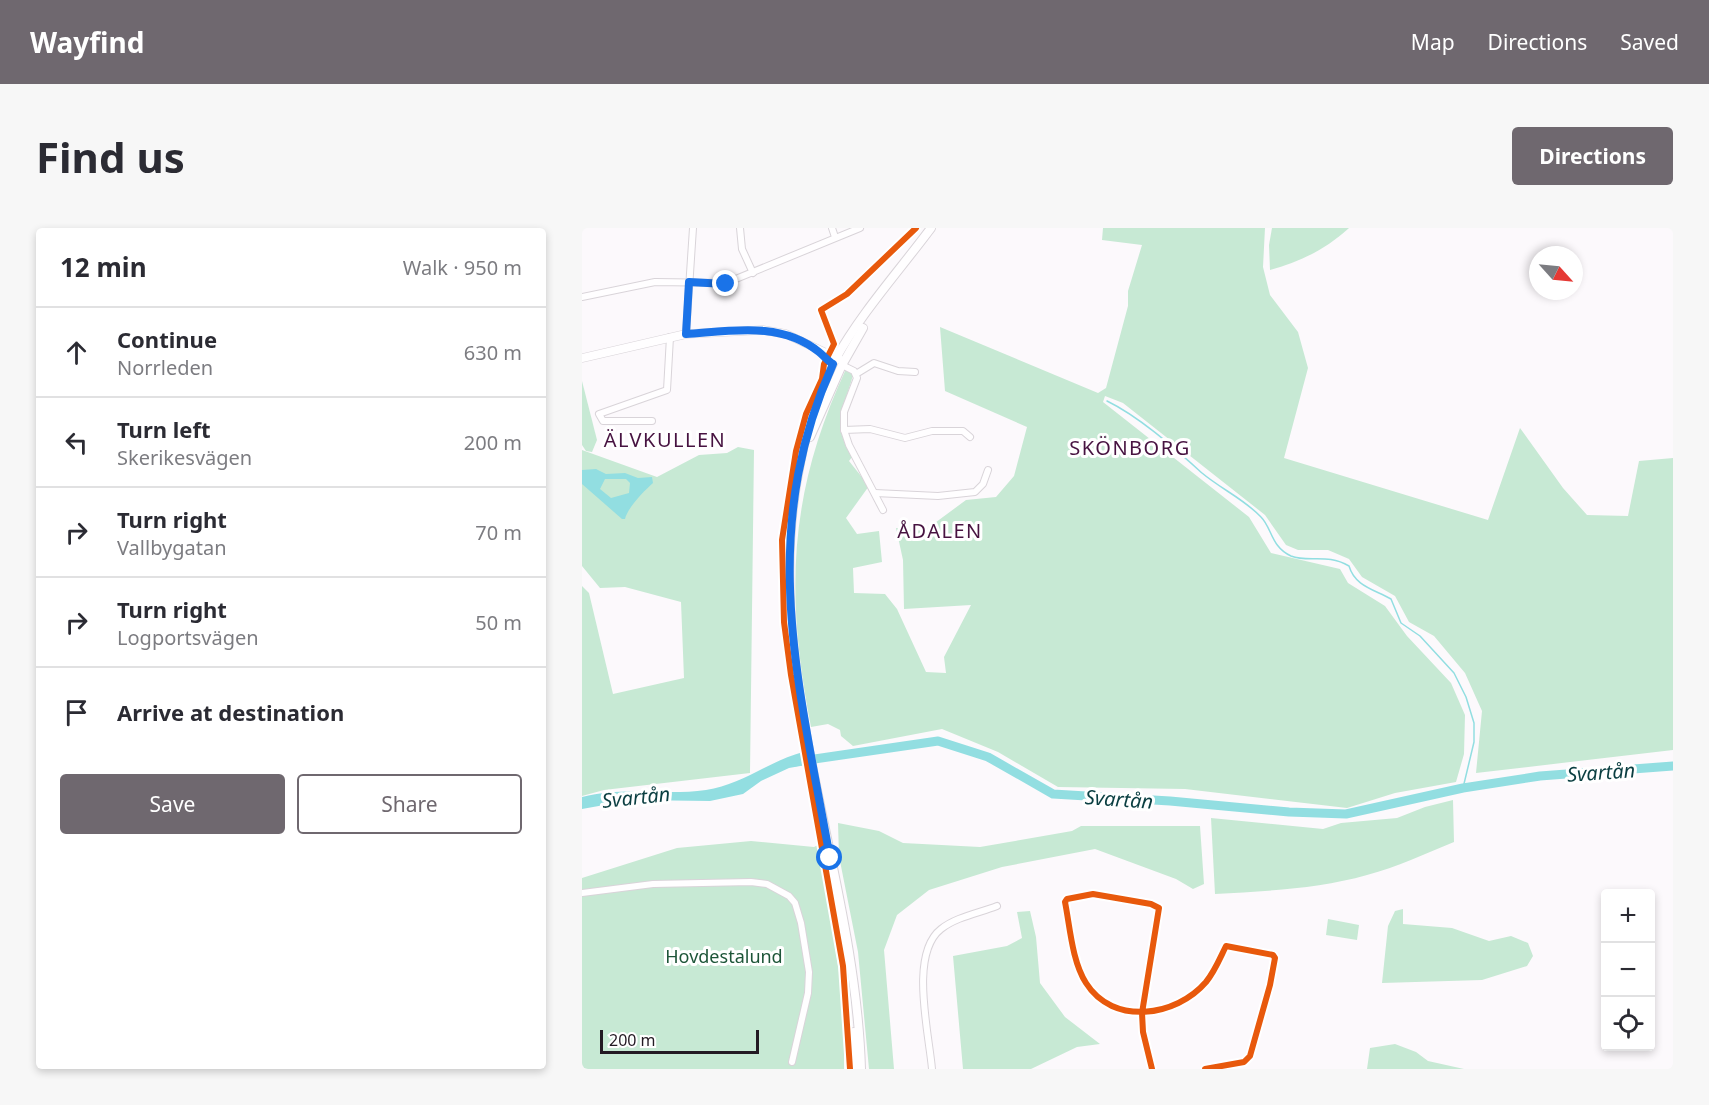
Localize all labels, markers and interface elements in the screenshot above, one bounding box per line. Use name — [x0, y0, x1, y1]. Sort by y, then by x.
text: Wayfind — [30, 23, 144, 61]
text: Map — [1411, 28, 1455, 56]
text: Directions — [1488, 28, 1587, 56]
text: Saved — [1620, 28, 1679, 56]
button: Directions — [1512, 127, 1673, 185]
text: Find us — [36, 128, 185, 185]
north arrow — [1529, 246, 1583, 300]
text: 12 min — [60, 249, 147, 285]
text: Walk · 950 m — [403, 254, 522, 281]
route end — [712, 270, 738, 296]
text: Continue — [117, 324, 217, 354]
icon: ahead — [60, 336, 93, 369]
text: 630 m — [464, 339, 522, 366]
text: Norrleden — [117, 354, 213, 381]
text: Turn left — [117, 414, 211, 444]
icon: left — [60, 426, 93, 459]
district label: ÄLVKULLEN — [604, 426, 726, 453]
text: 200 m — [464, 429, 522, 456]
district label: SKÖNBORG — [1069, 434, 1191, 461]
text: Skerikesvägen — [117, 444, 252, 471]
text: Turn right — [117, 504, 227, 534]
icon: right — [60, 516, 93, 549]
district label: ÅDALEN — [897, 517, 983, 544]
text: 70 m — [475, 519, 522, 546]
text: Vallbygatan — [117, 534, 227, 561]
text: Turn right — [117, 594, 227, 624]
icon: right — [60, 606, 93, 639]
text: 50 m — [475, 609, 522, 636]
text: Logportsvägen — [117, 624, 259, 651]
icon: arrive — [60, 696, 93, 729]
text: Arrive at destination — [117, 697, 344, 727]
water label: Svartån — [1566, 756, 1636, 788]
button: Save — [60, 774, 285, 834]
button: Share — [297, 774, 522, 834]
water label: Svartån — [601, 780, 671, 814]
water label: Svartån — [1084, 783, 1154, 815]
route start — [816, 844, 842, 870]
map controls — [1601, 889, 1655, 1051]
button: + — [1601, 889, 1655, 943]
button: − — [1601, 943, 1655, 997]
park label: Hovdestalund — [665, 944, 783, 968]
button: locate — [1601, 997, 1655, 1051]
scale bar — [600, 1027, 759, 1054]
text: 200 m — [609, 1029, 656, 1051]

